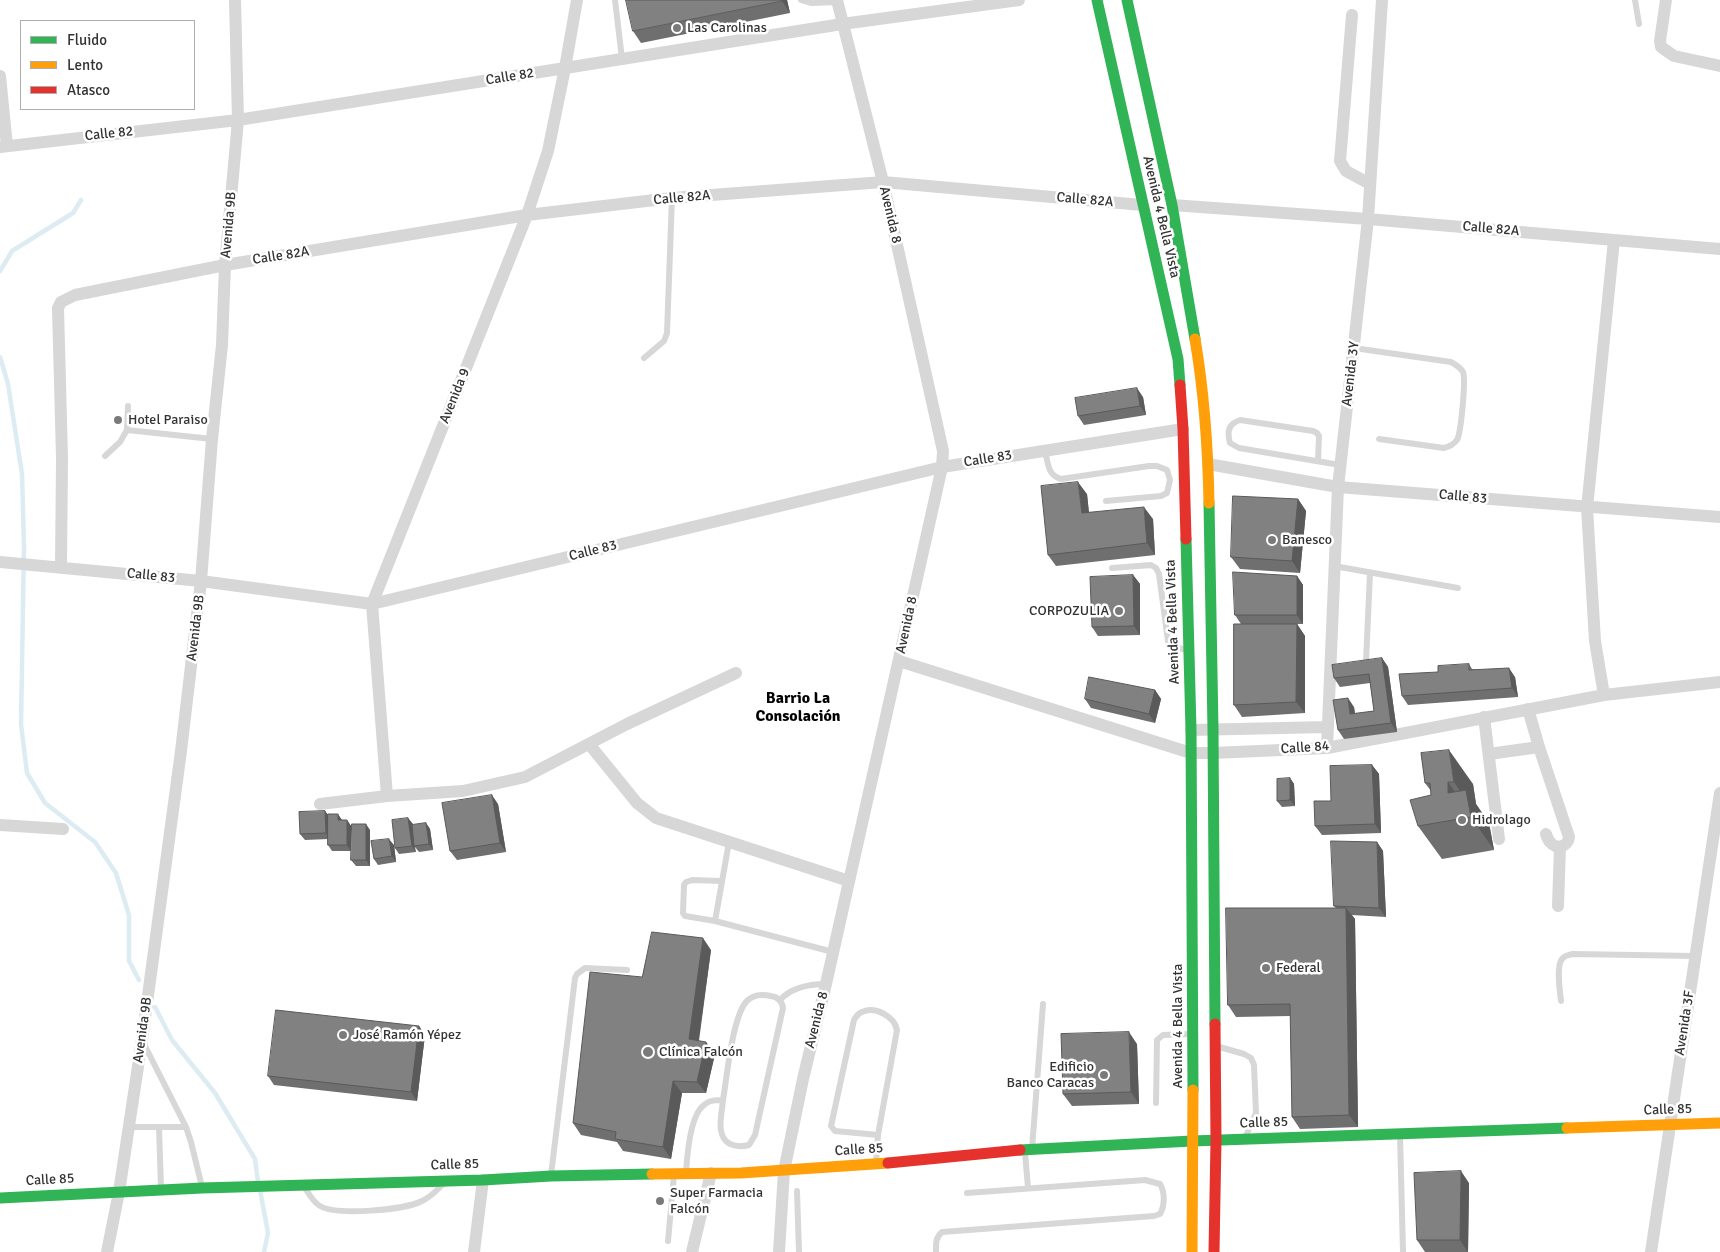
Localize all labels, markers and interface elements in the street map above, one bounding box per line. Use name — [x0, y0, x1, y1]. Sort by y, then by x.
legend — [20, 20, 195, 110]
place label: Las Carolinas — [687, 20, 767, 36]
marker: Las Carolinas — [671, 22, 683, 34]
text: Fluido — [67, 31, 107, 49]
text: Lento — [67, 56, 103, 74]
street label: Calle 82 — [485, 65, 535, 89]
text: Atasco — [67, 81, 110, 99]
street label: Calle 82 — [84, 123, 134, 145]
street label: Avenida 4 Bella Vista — [1139, 154, 1183, 280]
street label: Avenida 8 — [875, 185, 905, 245]
street label: Calle 82A — [653, 187, 711, 209]
street label: Calle 82A — [1056, 189, 1114, 211]
street label: Avenida 9B — [218, 191, 240, 259]
street label: Calle 82A — [1462, 218, 1520, 240]
street label: Calle 82A — [251, 243, 311, 269]
street label: Avenida 3Y — [1339, 341, 1363, 407]
street label: Avenida 9 — [436, 366, 474, 426]
place label: Hotel Paraiso — [128, 412, 208, 428]
marker: Hotel Paraiso — [112, 414, 124, 426]
street label: Calle 83 — [963, 447, 1013, 471]
street label: Calle 83 — [1438, 487, 1488, 507]
place label: Banesco — [1282, 532, 1332, 548]
marker: Banesco — [1266, 534, 1278, 546]
street label: Calle 83 — [567, 537, 619, 565]
street label: Avenida 4 Bella Vista — [1162, 559, 1184, 685]
street label: Calle 83 — [126, 565, 176, 587]
street label: Avenida 9B — [184, 594, 208, 662]
street label: Avenida 8 — [893, 595, 921, 655]
place label: CORPOZULIA — [1029, 603, 1109, 619]
marker: CORPOZULIA — [1113, 605, 1125, 617]
district label: Barrio La Consolación — [755, 689, 841, 727]
street label: Calle 84 — [1280, 738, 1330, 758]
place label: Hidrolago — [1472, 812, 1531, 828]
marker: Hidrolago — [1456, 814, 1468, 826]
place label: Federal — [1276, 960, 1321, 976]
marker: Federal — [1260, 962, 1272, 974]
street label: Avenida 4 Bella Vista — [1170, 964, 1186, 1088]
street label: Avenida 3F — [1672, 989, 1698, 1057]
street label: Avenida 8 — [802, 990, 832, 1050]
street label: Avenida 9B — [130, 996, 156, 1064]
place label: José Ramón Yépez — [353, 1027, 461, 1043]
marker: José Ramón Yépez — [337, 1029, 349, 1041]
place label: Clínica Falcón — [659, 1044, 743, 1060]
marker: Clínica Falcón — [641, 1045, 655, 1059]
place label: Edificio Banco Caracas — [1007, 1059, 1094, 1092]
marker: Edificio Banco Caracas — [1098, 1069, 1110, 1081]
street label: Calle 85 — [1643, 1101, 1693, 1119]
street label: Calle 85 — [1239, 1114, 1289, 1132]
street label: Calle 85 — [834, 1140, 884, 1160]
street label: Calle 85 — [430, 1156, 480, 1174]
street label: Calle 85 — [25, 1170, 75, 1190]
place label: Super Farmacia Falcón — [670, 1185, 763, 1218]
marker: Super Farmacia Falcón — [654, 1195, 666, 1207]

